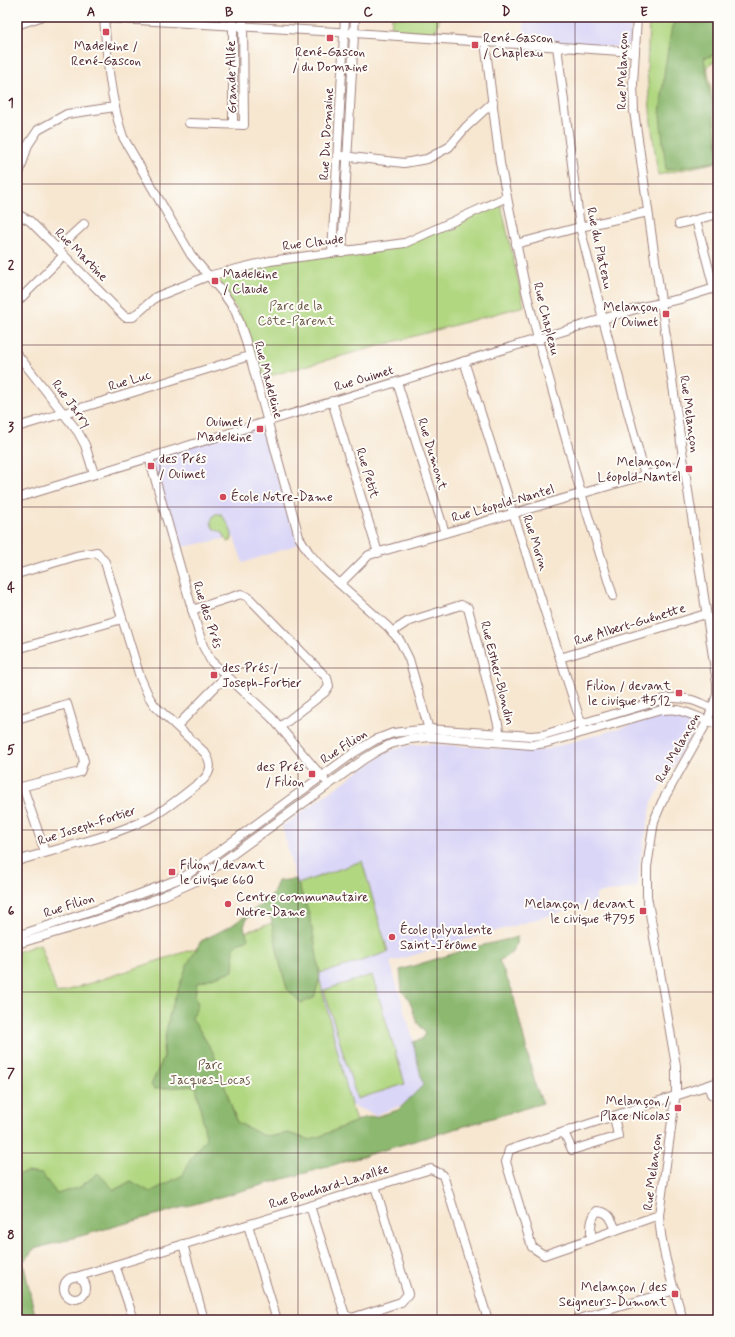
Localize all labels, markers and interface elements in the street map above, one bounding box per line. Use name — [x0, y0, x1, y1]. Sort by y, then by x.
text: A — [87, 4, 95, 21]
text: B — [225, 4, 234, 21]
text: C — [363, 4, 373, 21]
text: D — [502, 4, 511, 21]
text: E — [640, 4, 648, 21]
marker: Madeleine / René-Gascon — [101, 27, 111, 37]
place label: René-Gascon / Chapleau — [483, 30, 553, 62]
street label: Rue Melançon — [614, 32, 632, 110]
marker: René-Gascon / du Domaine — [325, 33, 335, 43]
place label: Madeleine / René-Gascon — [71, 38, 141, 70]
street label: Grande Allée — [223, 40, 241, 114]
marker: René-Gascon / Chapleau — [470, 40, 480, 50]
place label: René-Gascon / du Domaine — [292, 44, 368, 76]
street label: Rue Du Domaine — [316, 87, 338, 181]
text: 1 — [8, 95, 14, 112]
street label: Rue du Plateau — [582, 206, 616, 290]
street label: Rue Martine — [51, 225, 111, 285]
street label: Rue Claude — [281, 231, 345, 255]
text: 2 — [8, 257, 15, 274]
place label: Madeleine / Claude — [223, 266, 278, 298]
marker: Madeleine / Claude — [210, 276, 220, 286]
street label: Rue Chapleau — [529, 281, 563, 357]
park label: Parc de la Côte-Parent — [257, 298, 335, 330]
place label: Melançon / Ouimet — [603, 299, 658, 331]
marker: Melançon / Ouimet — [661, 309, 671, 319]
street label: Rue Madeleine — [250, 339, 286, 421]
street label: Rue Ouimet — [332, 362, 396, 396]
street label: Rue Luc — [106, 366, 154, 396]
street label: Rue Melançon — [675, 374, 703, 454]
street label: Rue Jarry — [47, 377, 95, 431]
place label: Ouimet / Madeleine — [197, 414, 252, 446]
street label: Rue Dumont — [413, 416, 451, 492]
text: 3 — [8, 419, 14, 436]
marker: Ouimet / Madeleine — [255, 424, 265, 434]
street label: Rue Petit — [351, 446, 383, 501]
place label: des Prés / Ouimet — [159, 451, 206, 483]
place label: Melançon / Léopold-Nantel — [598, 454, 681, 486]
marker: des Prés / Ouimet — [146, 461, 156, 471]
marker: Melançon / Léopold-Nantel — [684, 464, 694, 474]
street label: Rue Léopold-Nantel — [450, 481, 556, 527]
place label: École Notre-Dame — [231, 488, 333, 506]
marker: École Notre-Dame — [218, 492, 228, 502]
street label: Rue Morin — [518, 513, 552, 573]
street label: Rue des Prés — [188, 579, 226, 651]
text: 4 — [7, 580, 15, 597]
street label: Rue Albert-Guénette — [572, 600, 688, 650]
street label: Rue Esther-Blondin — [476, 619, 518, 727]
place label: des Prés / Joseph-Fortier — [222, 660, 302, 692]
marker: des Prés / Joseph-Fortier — [209, 670, 219, 680]
place label: Filion / devant le civique #512 — [586, 678, 671, 710]
marker: Filion / devant le civique #512 — [674, 688, 684, 698]
street label: Rue Melançon — [652, 710, 704, 786]
street label: Rue Filion — [317, 726, 371, 768]
text: 5 — [7, 742, 15, 759]
place label: des Prés / Filion — [257, 759, 304, 791]
marker: des Prés / Filion — [307, 769, 317, 779]
street label: Rue Joseph-Fortier — [36, 802, 139, 850]
place label: Filion / devant le civique 660 — [180, 857, 265, 889]
marker: Filion / devant le civique 660 — [167, 867, 177, 877]
place label: Centre communautaire Notre-Dame — [236, 889, 368, 921]
street label: Rue Filion — [41, 890, 97, 922]
place label: Melançon / devant le civique #795 — [525, 896, 635, 928]
marker: Centre communautaire Notre-Dame — [223, 899, 233, 909]
text: 6 — [8, 903, 15, 920]
marker: Melançon / devant le civique #795 — [638, 906, 648, 916]
place label: École polyvalente Saint-Jérôme — [400, 921, 493, 954]
marker: École polyvalente Saint-Jérôme — [387, 932, 397, 942]
park label: Parc Jacques-Locas — [170, 1057, 250, 1089]
text: 7 — [7, 1065, 15, 1082]
place label: Melançon / Place Nicolas — [600, 1093, 670, 1125]
marker: Melançon / Place Nicolas — [673, 1103, 683, 1113]
street label: Rue Melançon — [640, 1132, 666, 1212]
street label: Rue Bouchard-Lavallée — [267, 1161, 391, 1213]
text: 8 — [7, 1227, 15, 1244]
place label: Melançon / des Seigneurs-Dumont — [559, 1279, 667, 1311]
marker: Melançon / des Seigneurs-Dumont — [670, 1289, 680, 1299]

